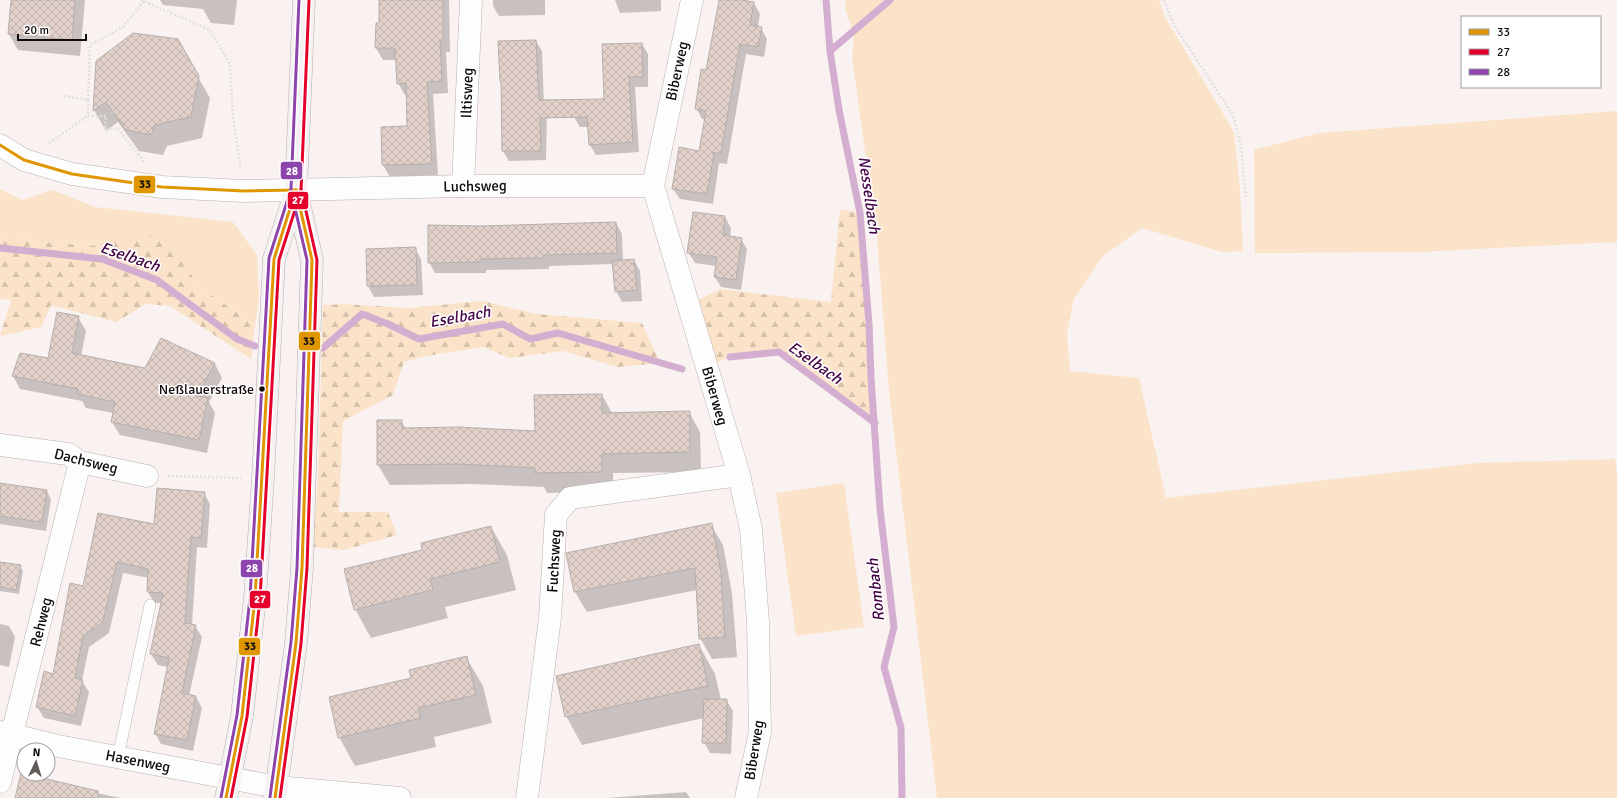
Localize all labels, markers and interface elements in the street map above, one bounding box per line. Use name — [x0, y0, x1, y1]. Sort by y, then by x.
scale bar — [18, 16, 86, 42]
legend — [1461, 16, 1601, 88]
text: 20 m — [24, 23, 49, 38]
text: 33 — [1497, 25, 1510, 40]
street label: Biberweg — [662, 39, 692, 102]
text: 27 — [1497, 45, 1510, 60]
text: 28 — [1497, 65, 1510, 80]
street label: Iltisweg — [457, 67, 477, 119]
water label: Nesselbach — [854, 155, 885, 236]
line badge: 28 — [280, 161, 303, 180]
text: 28 — [286, 165, 298, 178]
line badge: 33 — [133, 175, 156, 194]
street label: Luchsweg — [443, 176, 507, 196]
text: 33 — [139, 178, 151, 191]
line badge: 27 — [287, 191, 309, 210]
text: 27 — [292, 194, 304, 207]
water label: Eselbach — [98, 238, 164, 277]
water label: Eselbach — [428, 302, 493, 332]
line badge: 33 — [298, 331, 321, 351]
text: 33 — [303, 335, 315, 348]
water label: Eselbach — [784, 337, 847, 390]
street label: Biberweg — [698, 364, 732, 428]
place label: Neßlauerstraße — [159, 381, 254, 398]
marker: Neßlauerstraße — [257, 384, 267, 394]
street label: Dachsweg — [52, 444, 120, 478]
street label: Fuchsweg — [543, 529, 565, 593]
water label: Rombach — [863, 556, 889, 622]
line badge: 28 — [240, 559, 263, 578]
text: 28 — [246, 562, 258, 575]
line badge: 27 — [249, 590, 271, 609]
text: 27 — [254, 593, 266, 606]
street label: Rehweg — [26, 595, 56, 649]
line badge: 33 — [238, 637, 261, 656]
text: 33 — [244, 640, 256, 653]
street label: Biberweg — [740, 719, 768, 781]
north arrow — [16, 742, 56, 782]
text: N — [32, 746, 41, 759]
street label: Hasenweg — [104, 746, 172, 776]

